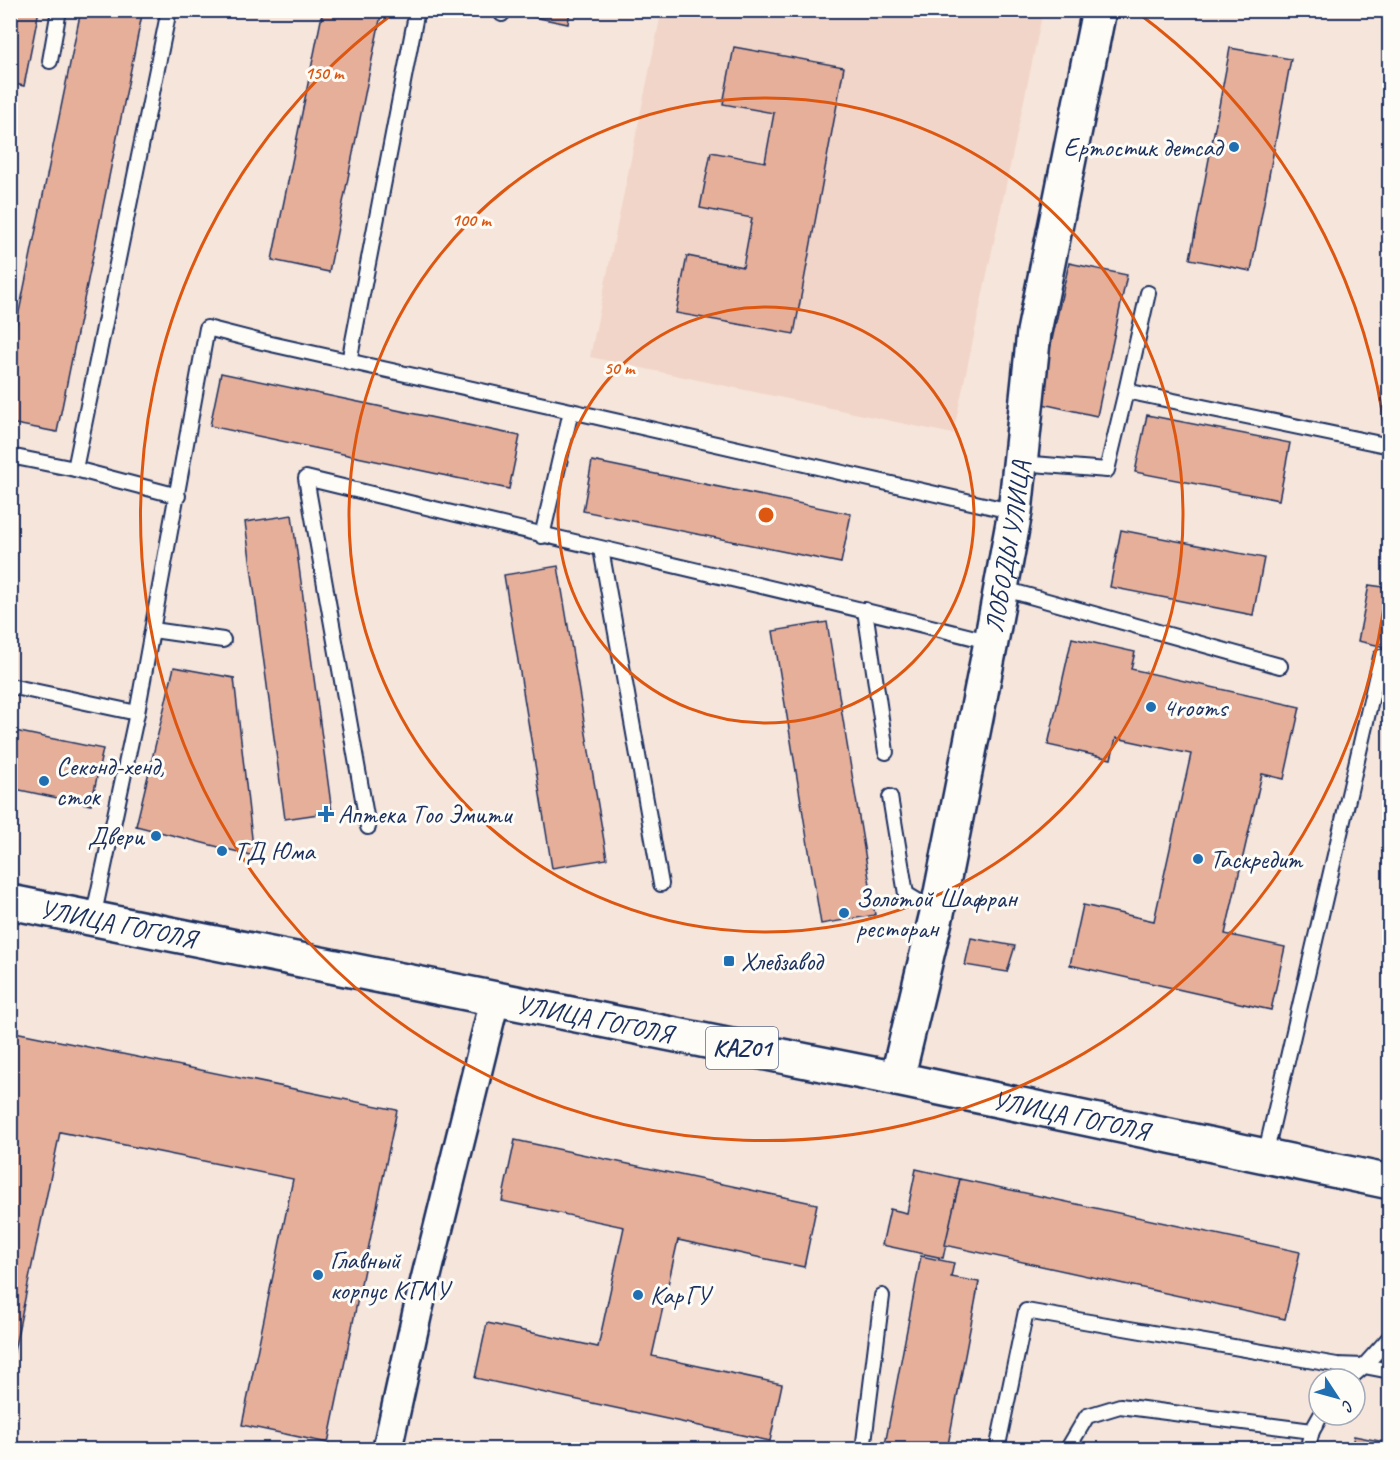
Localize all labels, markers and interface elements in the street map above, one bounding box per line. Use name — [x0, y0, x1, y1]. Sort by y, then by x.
text: 150 m — [305, 62, 345, 84]
place label: Ертостик детсад — [1063, 131, 1224, 164]
marker: Ертостик детсад — [1227, 140, 1241, 154]
text: 100 m — [452, 209, 492, 231]
text: 50 m — [604, 357, 636, 379]
street label: ЛОБОДЫ УЛИЦА — [977, 458, 1037, 635]
centre of rings — [756, 505, 776, 525]
place label: 4rooms — [1163, 691, 1229, 724]
marker: 4rooms — [1144, 700, 1158, 714]
place label: Секонд-хенд, сток — [56, 750, 165, 813]
marker: Секонд-хенд, сток — [37, 774, 51, 788]
place label: Аптека Тоо Эмити — [338, 798, 514, 831]
marker: Аптека Тоо Эмити — [319, 807, 333, 821]
place label: Двери — [88, 820, 145, 853]
marker: Двери — [149, 829, 163, 843]
place label: ТД Юма — [234, 835, 316, 868]
place label: Таскредит — [1210, 843, 1304, 876]
marker: ТД Юма — [215, 844, 229, 858]
marker: Таскредит — [1191, 852, 1205, 866]
place label: Золотой Шафран ресторан — [856, 882, 1019, 945]
street label: УЛИЦА ГОГОЛЯ — [37, 892, 203, 957]
marker: Золотой Шафран ресторан — [837, 906, 851, 920]
place label: Хлебзавод — [741, 945, 825, 978]
marker: Хлебзавод — [722, 954, 736, 968]
street label: УЛИЦА ГОГОЛЯ — [513, 987, 679, 1052]
road number: KАZ01 — [706, 1027, 778, 1069]
street label: УЛИЦА ГОГОЛЯ — [990, 1083, 1156, 1149]
place label: Главный корпус КГМУ — [330, 1244, 453, 1307]
marker: Главный корпус КГМУ — [311, 1268, 325, 1282]
place label: КарГУ — [650, 1279, 714, 1312]
marker: КарГУ — [631, 1288, 645, 1302]
north arrow — [1307, 1367, 1367, 1427]
text: С — [1337, 1396, 1359, 1416]

